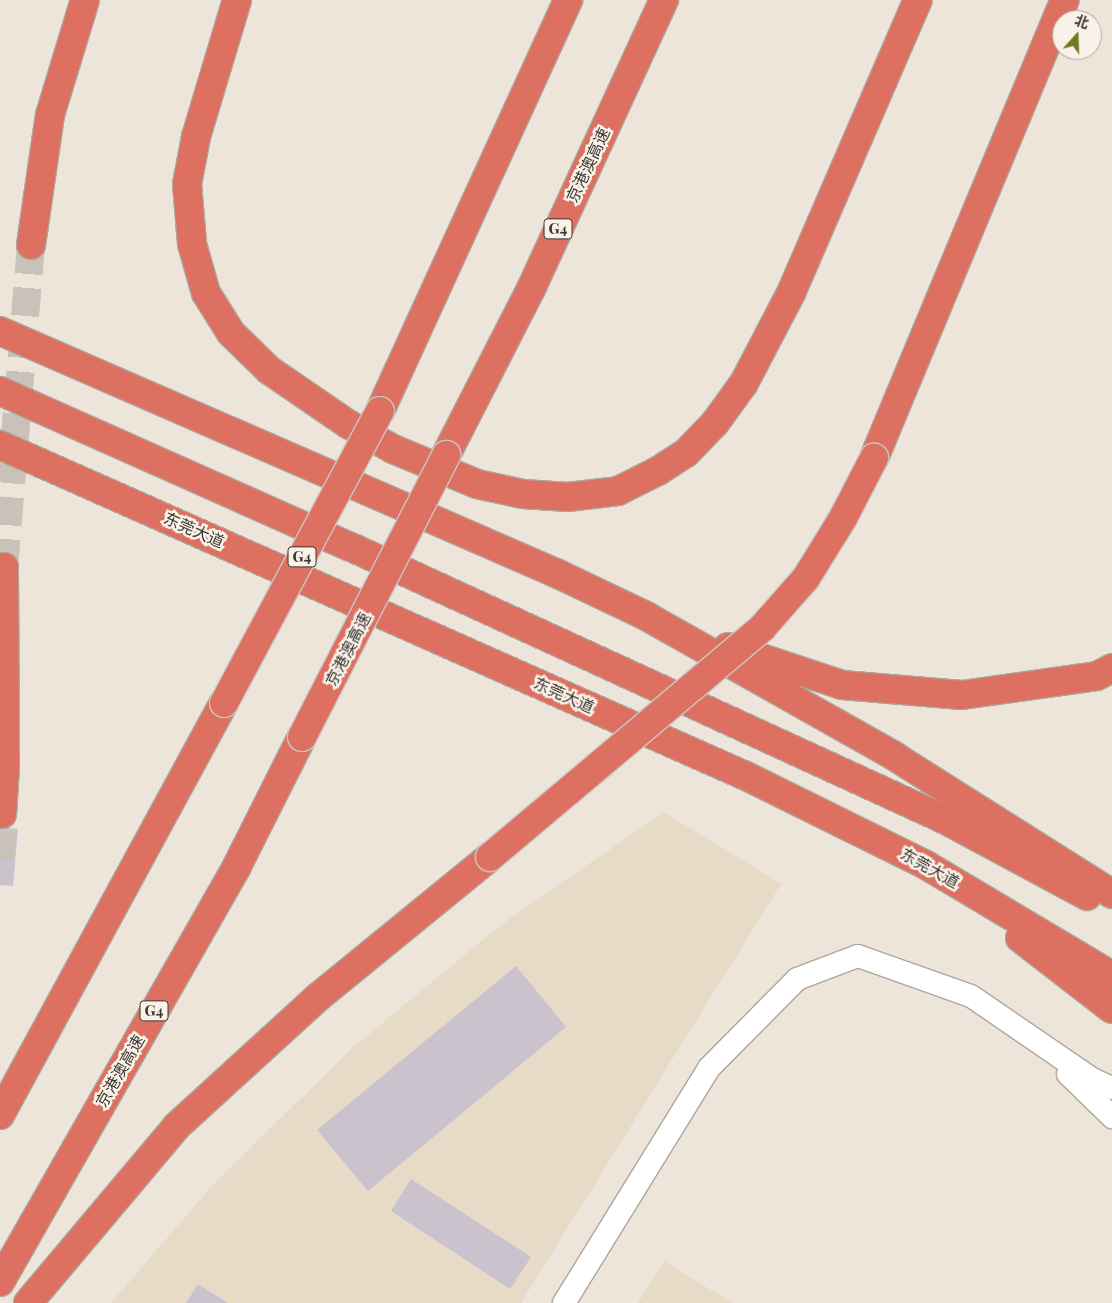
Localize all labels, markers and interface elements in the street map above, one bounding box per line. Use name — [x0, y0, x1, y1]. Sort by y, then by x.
north arrow — [1052, 10, 1102, 60]
text: 北 — [1072, 10, 1092, 33]
street label: 京港澳高速 — [562, 125, 614, 205]
road number: G4 — [543, 216, 573, 242]
street label: 东莞大道 — [161, 508, 227, 552]
road number: G4 — [287, 544, 317, 570]
street label: 京港澳高速 — [321, 609, 375, 689]
street label: 东莞大道 — [531, 673, 597, 717]
street label: 东莞大道 — [897, 844, 963, 892]
road number: G4 — [139, 998, 169, 1024]
street label: 京港澳高速 — [92, 1032, 148, 1110]

